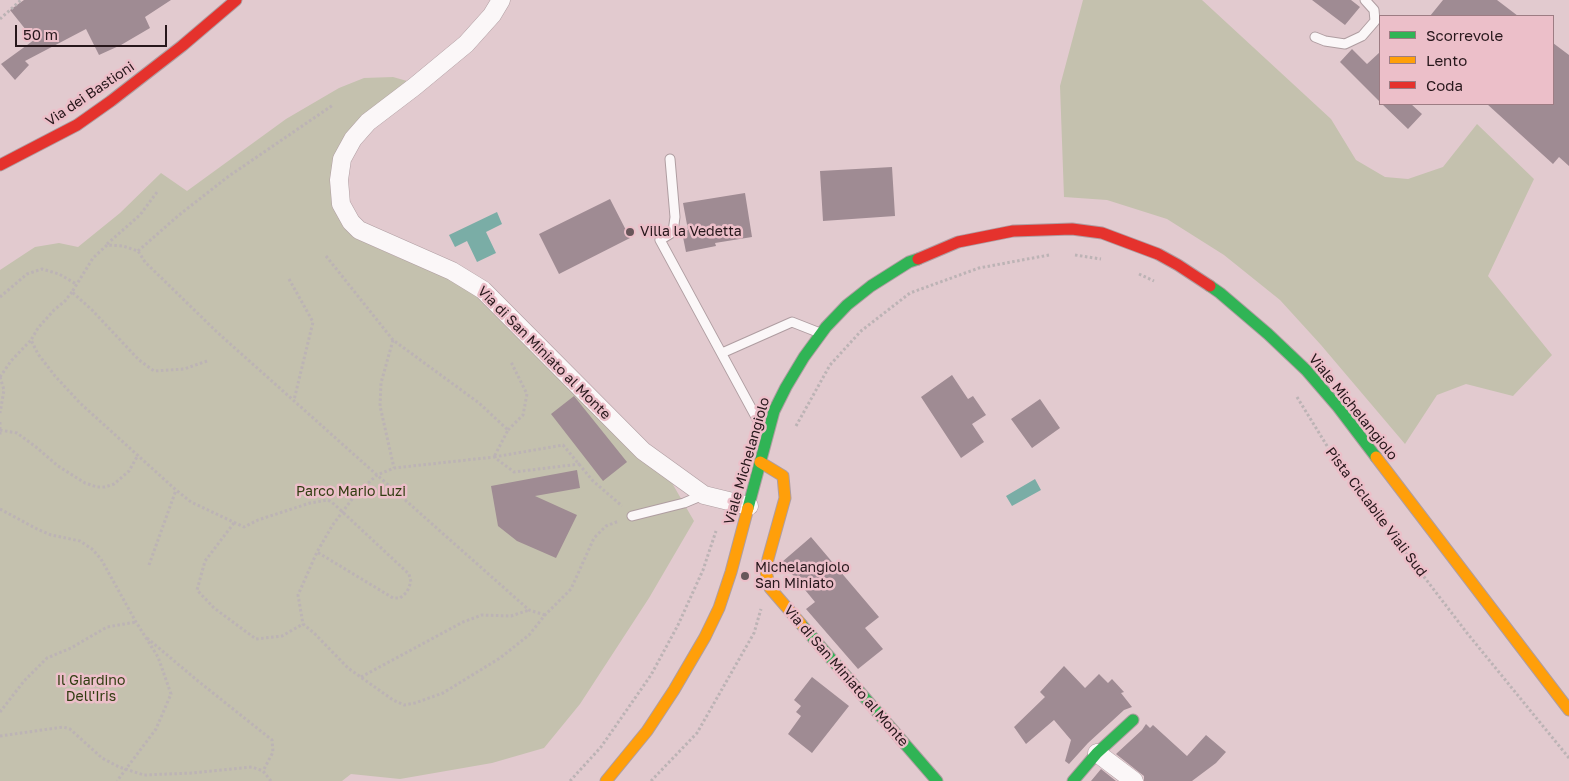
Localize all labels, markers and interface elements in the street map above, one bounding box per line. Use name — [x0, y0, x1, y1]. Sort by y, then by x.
scale bar — [18, 15, 170, 47]
legend — [1379, 15, 1554, 105]
text: 50 m — [23, 25, 58, 43]
text: Scorrevole — [1426, 26, 1503, 44]
text: Lento — [1426, 51, 1467, 69]
street label: Via dei Bastioni — [42, 58, 138, 130]
text: Coda — [1426, 76, 1463, 94]
place label: Villa la Vedetta — [640, 224, 742, 240]
marker: Villa la Vedetta — [624, 226, 636, 238]
street label: Via di San Miniato al Monte — [474, 283, 614, 423]
street label: Viale Michelangiolo — [1305, 351, 1401, 463]
street label: Viale Michelangiolo — [721, 395, 773, 527]
street label: Pista Ciclabile Viali Sud — [1322, 444, 1430, 580]
park label: Parco Mario Luzi — [296, 484, 406, 500]
place label: Michelangiolo San Miniato — [755, 560, 850, 592]
marker: Michelangiolo San Miniato — [739, 570, 751, 582]
street label: Via di San Miniato al Monte — [780, 602, 912, 750]
park label: Il Giardino Dell'Iris — [57, 673, 125, 706]

